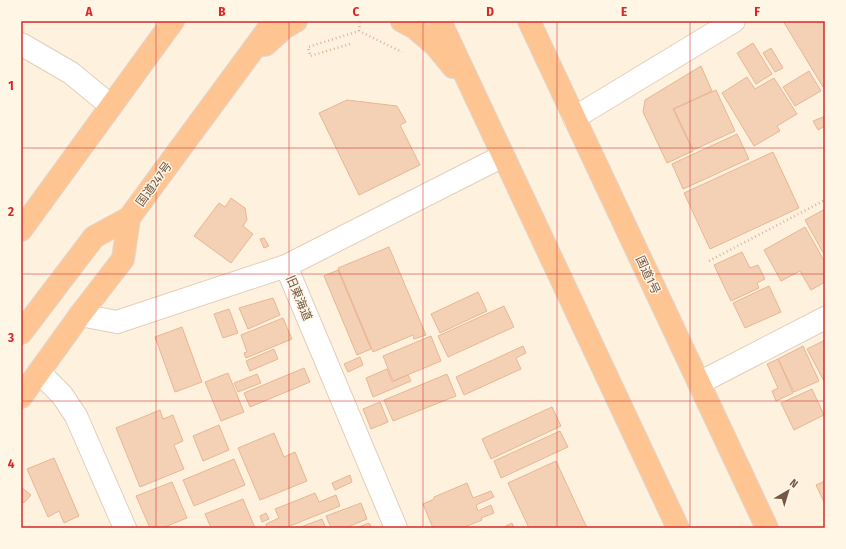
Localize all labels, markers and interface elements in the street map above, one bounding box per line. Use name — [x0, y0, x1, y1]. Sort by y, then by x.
text: A — [84, 4, 93, 19]
text: B — [218, 4, 226, 19]
text: C — [353, 4, 360, 19]
text: D — [486, 4, 494, 19]
text: E — [621, 4, 627, 19]
text: F — [754, 4, 760, 19]
text: 1 — [8, 78, 14, 93]
street label: 国道247号 — [133, 159, 175, 209]
text: 2 — [7, 204, 14, 219]
street label: 国道1号 — [633, 254, 663, 296]
street label: 旧東海道 — [283, 273, 315, 323]
text: 3 — [7, 330, 14, 345]
text: 4 — [8, 456, 15, 471]
north arrow — [768, 471, 808, 511]
text: N — [787, 476, 800, 491]

